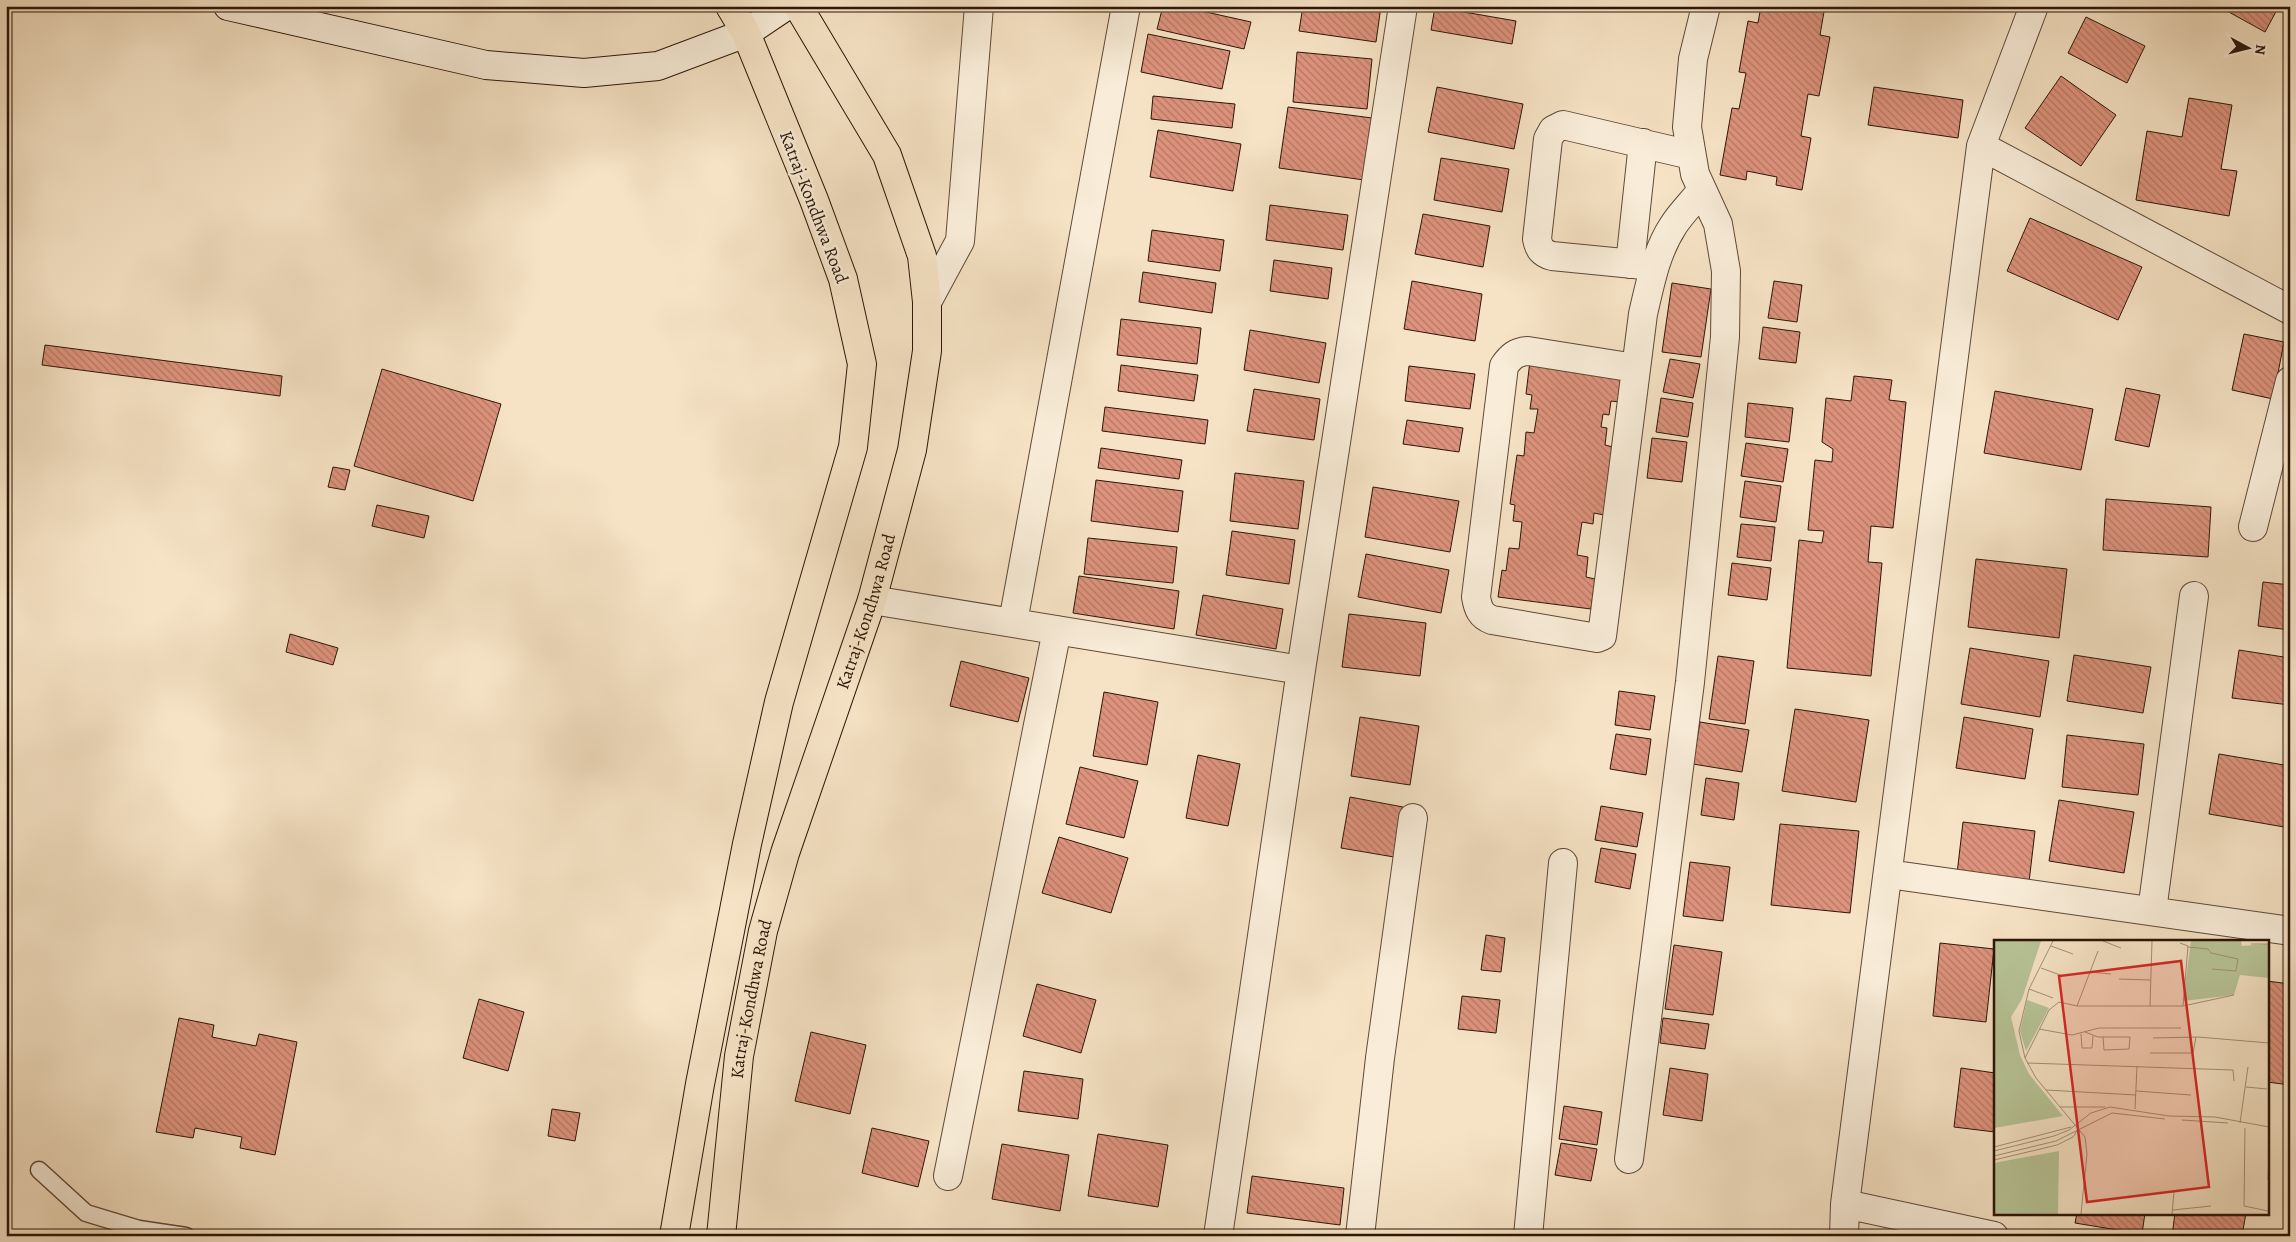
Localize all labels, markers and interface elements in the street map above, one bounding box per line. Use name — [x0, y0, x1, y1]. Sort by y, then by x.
north arrow — [2224, 22, 2274, 72]
text: N — [2250, 43, 2270, 56]
street label: Katraj-Kondhwa Road — [774, 127, 854, 287]
street label: Katraj-Kondhwa Road — [830, 531, 901, 692]
street label: Katraj-Kondhwa Road — [725, 916, 778, 1080]
inset map — [1994, 940, 2268, 1214]

